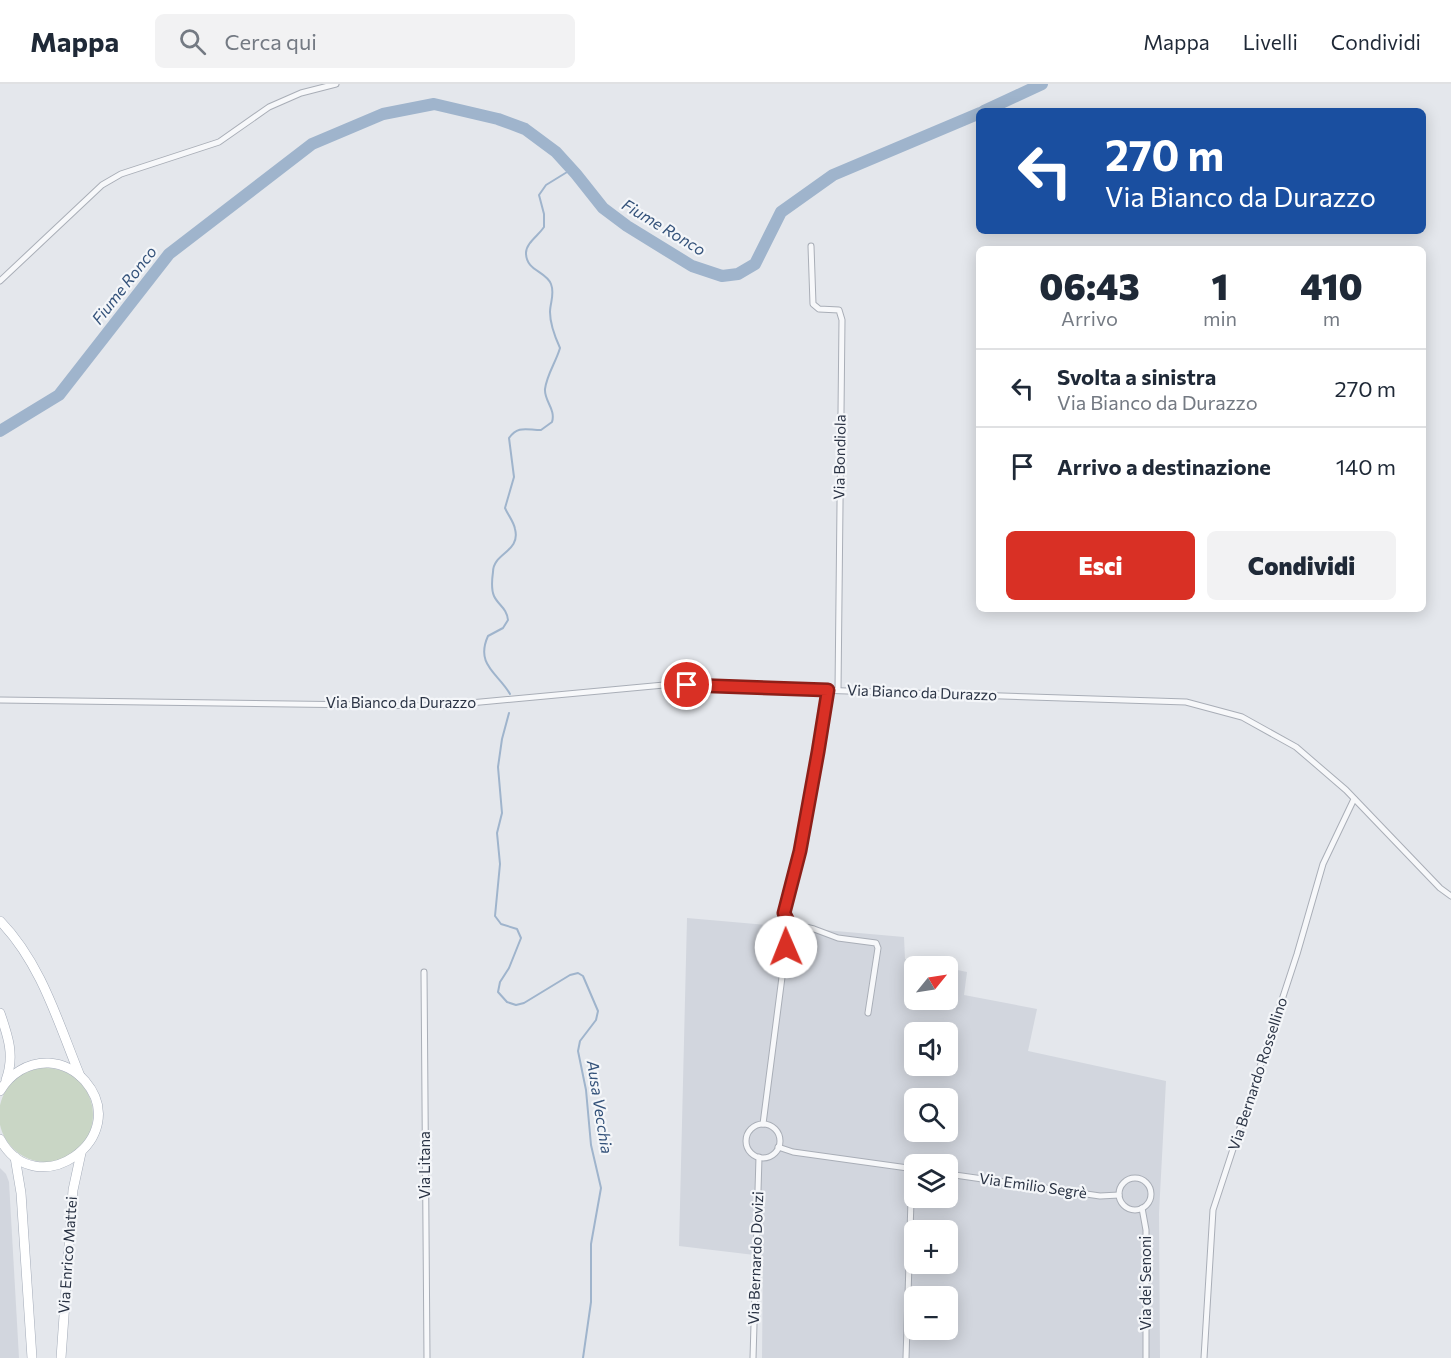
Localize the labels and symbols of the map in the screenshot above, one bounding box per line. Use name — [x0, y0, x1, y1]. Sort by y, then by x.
water label: Fiume Ronco — [619, 194, 709, 259]
water label: Fiume Ronco — [87, 242, 160, 328]
street label: Via Bondiola — [829, 414, 849, 500]
pin — [661, 659, 712, 710]
street label: Via Bianco da Durazzo — [847, 680, 998, 704]
street label: Via Bianco da Durazzo — [326, 693, 476, 711]
position arrow — [754, 915, 818, 979]
north arrow — [904, 956, 958, 1010]
street label: Via Bernardo Rossellino — [1224, 995, 1290, 1153]
water label: Ausa Vecchia — [584, 1058, 617, 1155]
street label: Via Litana — [415, 1131, 433, 1199]
street label: Via Emilio Segrè — [978, 1169, 1088, 1201]
street label: Via Bernardo Dovizi — [744, 1191, 766, 1325]
street label: Via Enrico Mattei — [54, 1196, 80, 1314]
street label: Via dei Senoni — [1136, 1236, 1154, 1330]

